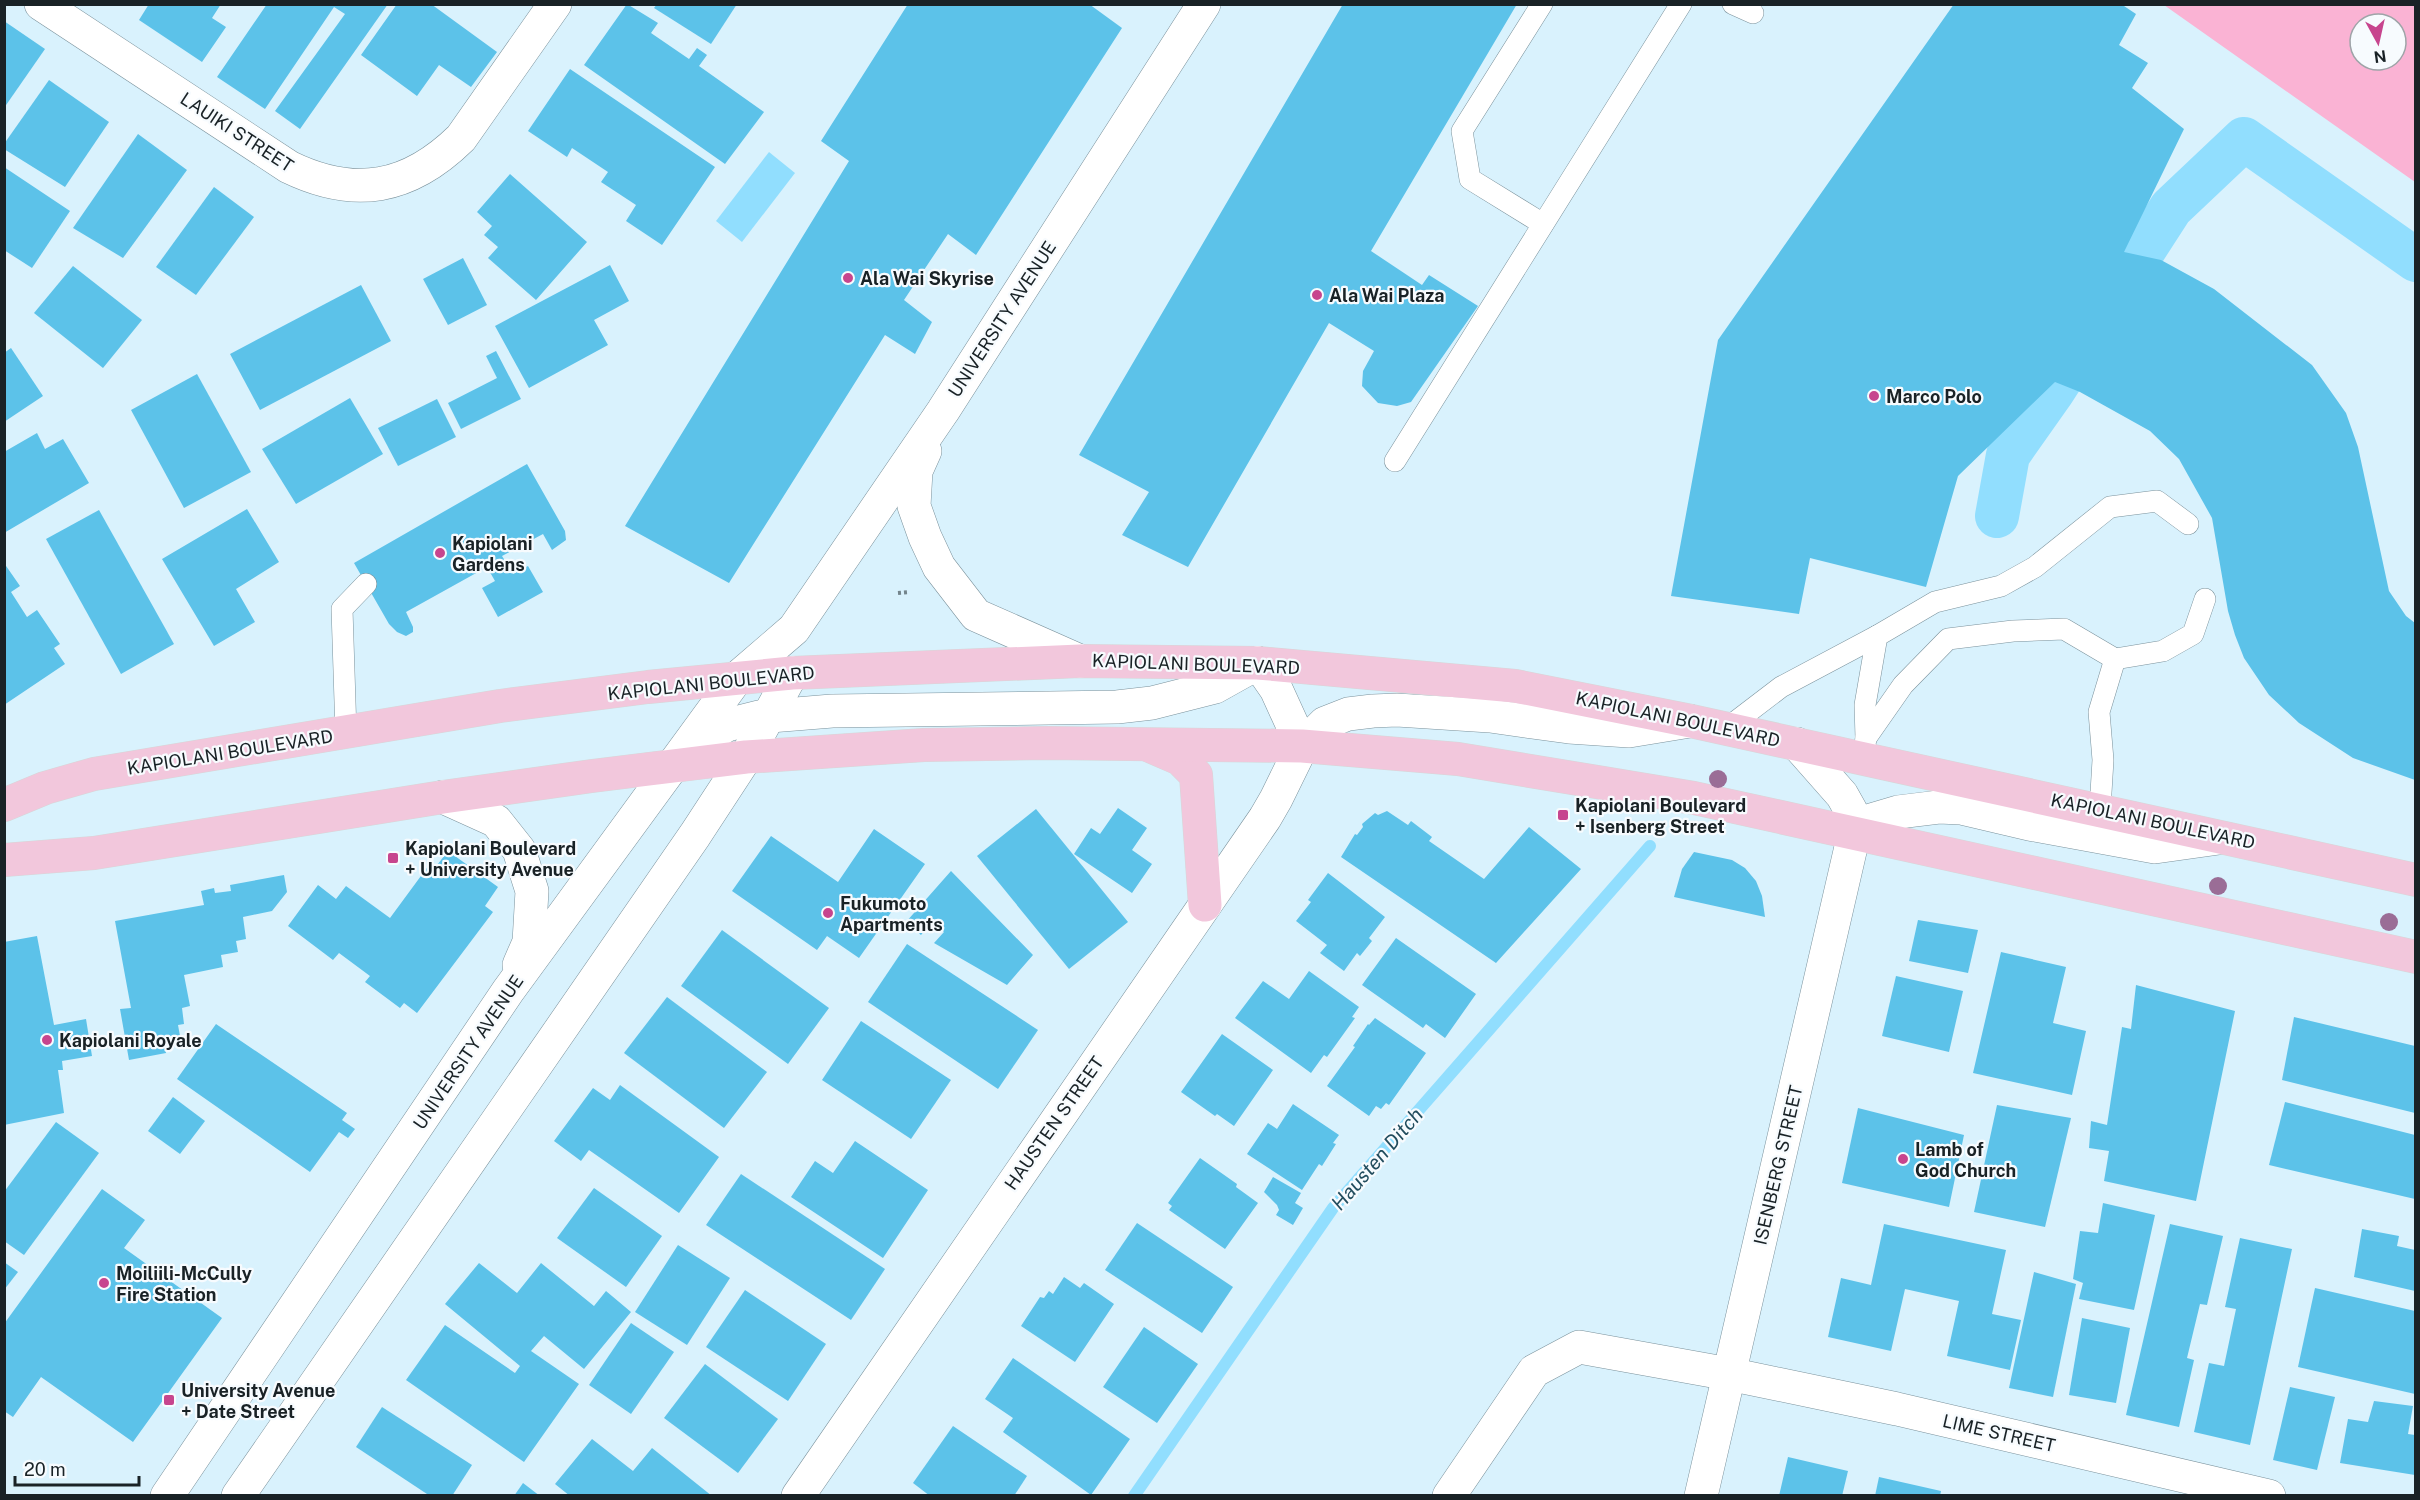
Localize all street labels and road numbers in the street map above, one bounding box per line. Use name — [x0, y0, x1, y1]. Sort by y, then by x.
street label: LAUIKI STREET — [177, 88, 298, 176]
street label: UNIVERSITY AVENUE — [944, 237, 1060, 401]
street label: KAPIOLANI BOULEVARD — [1092, 650, 1300, 678]
street label: KAPIOLANI BOULEVARD — [606, 662, 816, 704]
street label: KAPIOLANI BOULEVARD — [1574, 687, 1782, 751]
street label: KAPIOLANI BOULEVARD — [126, 725, 334, 779]
street label: KAPIOLANI BOULEVARD — [2049, 789, 2257, 853]
street label: UNIVERSITY AVENUE — [409, 971, 527, 1133]
street label: HAUSTEN STREET — [1000, 1052, 1108, 1194]
street label: ISENBERG STREET — [1749, 1083, 1807, 1247]
street label: LIME STREET — [1941, 1410, 2058, 1456]

